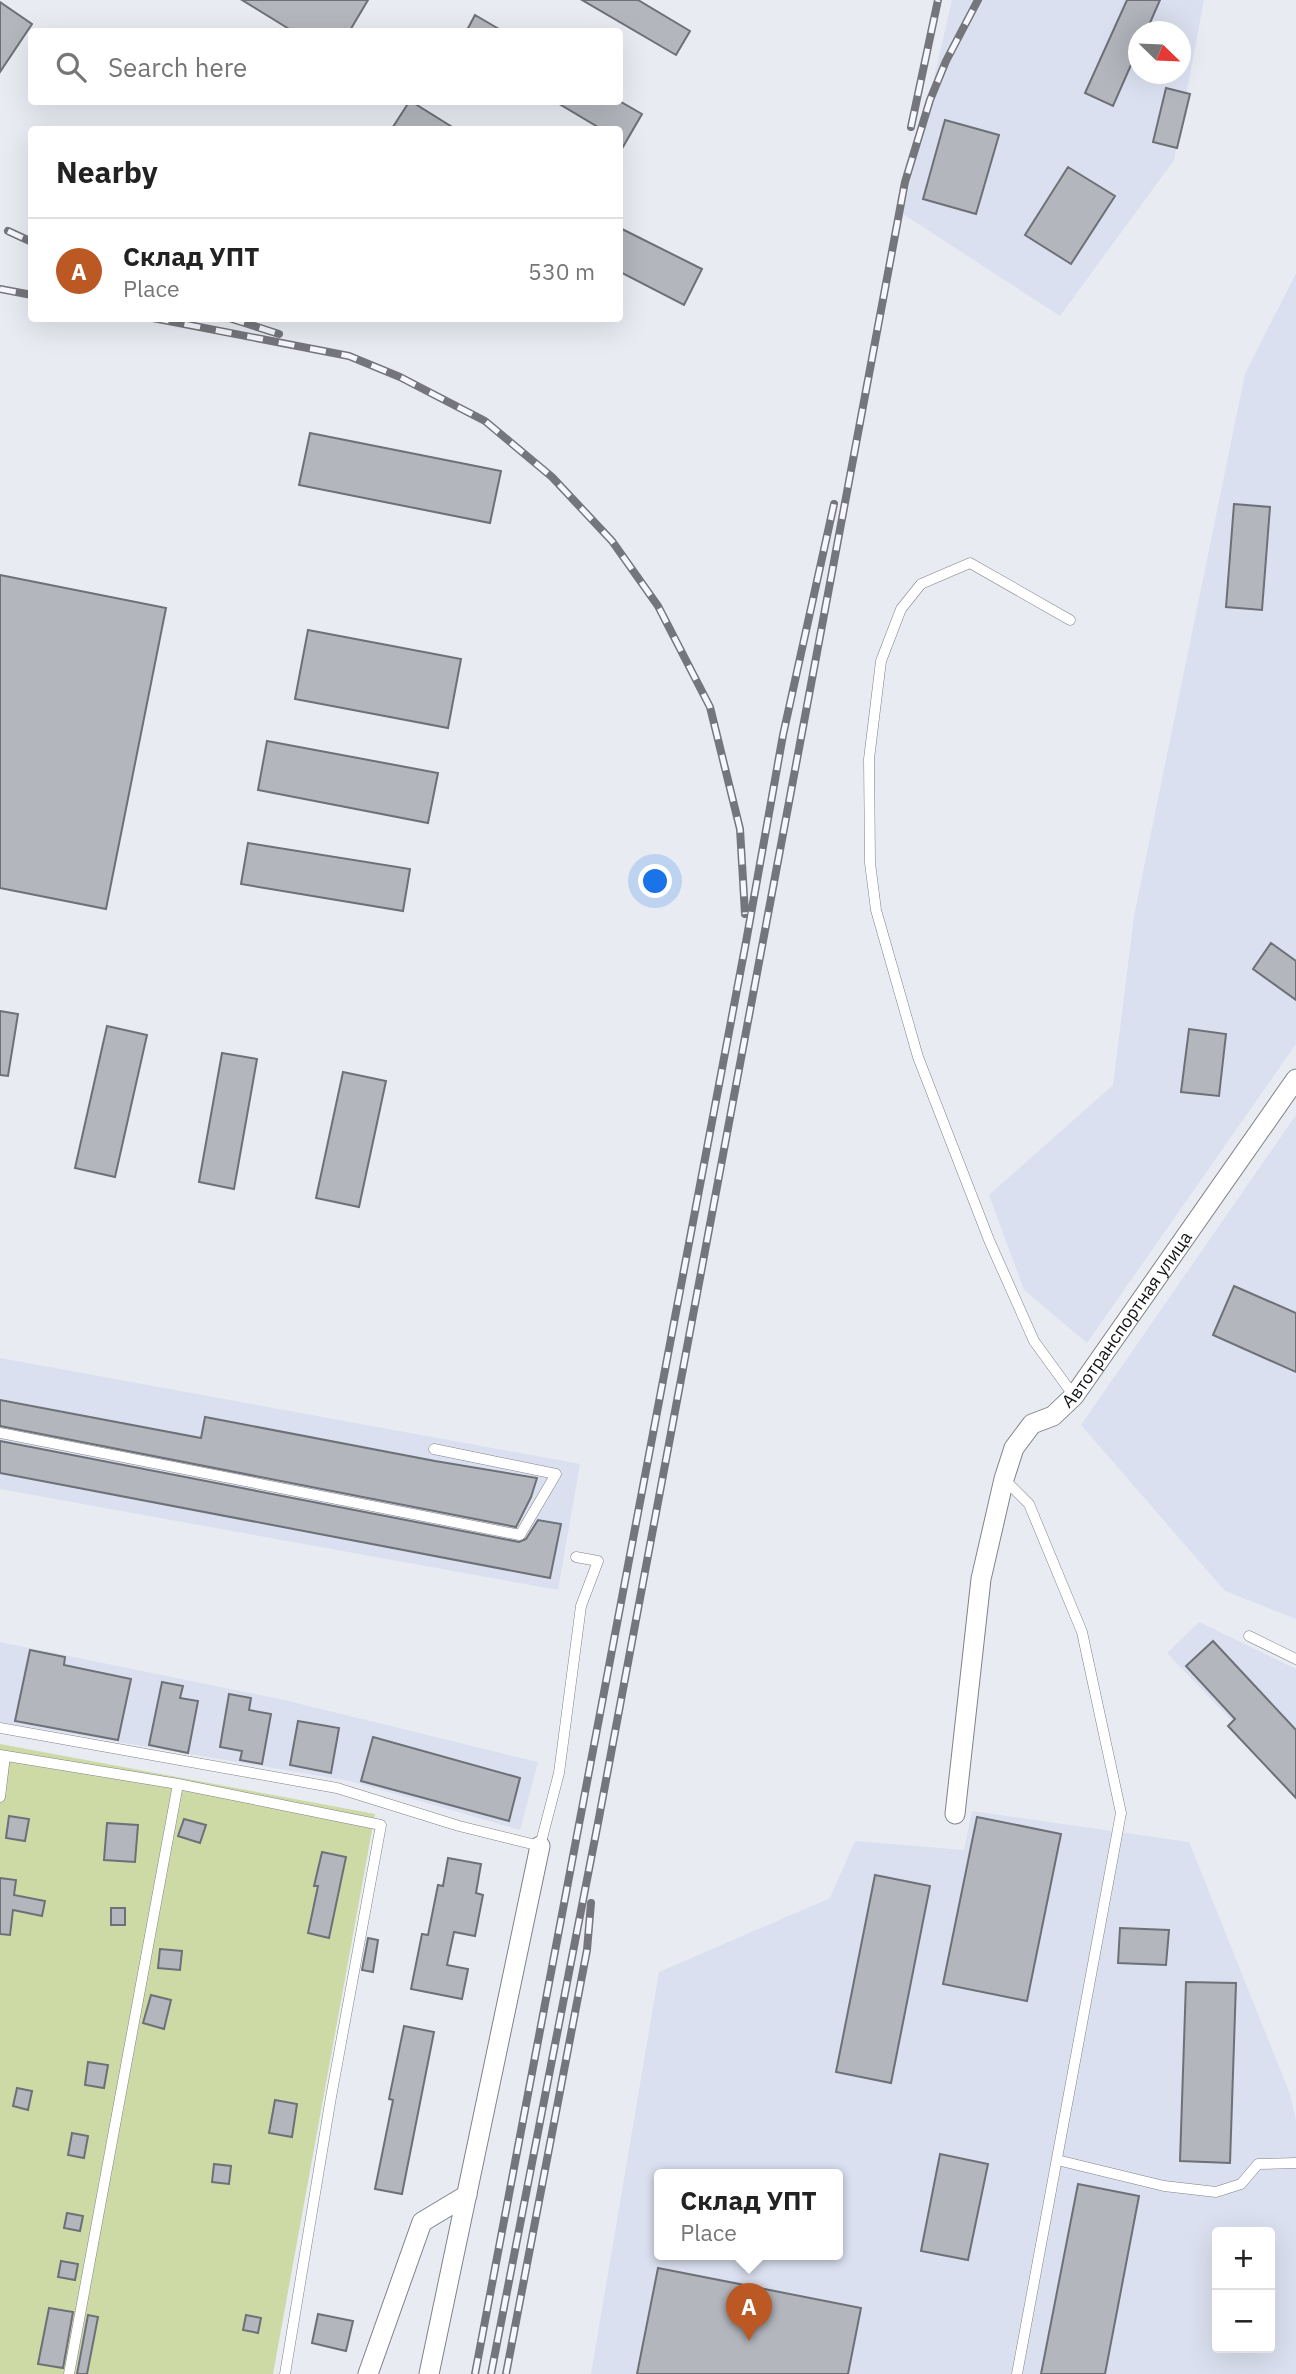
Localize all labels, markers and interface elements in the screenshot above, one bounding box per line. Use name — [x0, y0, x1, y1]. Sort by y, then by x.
north arrow — [1128, 21, 1191, 84]
search box — [28, 28, 623, 105]
icon: search — [52, 48, 90, 86]
text: Search here — [108, 50, 247, 84]
text: Nearby — [56, 152, 158, 191]
text: Склад УПТ — [123, 239, 259, 273]
text: A — [71, 256, 87, 286]
text: 530 m — [528, 256, 595, 286]
text: Place — [123, 273, 180, 303]
your location — [638, 864, 672, 898]
street label: Автотранспортная улица — [1057, 1226, 1197, 1413]
popup — [654, 2169, 843, 2260]
text: Склад УПТ — [680, 2183, 817, 2217]
text: Place — [680, 2217, 737, 2247]
map controls — [1212, 2227, 1275, 2353]
button: + — [1212, 2227, 1275, 2290]
pin: A — [726, 2283, 772, 2341]
button: − — [1212, 2290, 1275, 2353]

